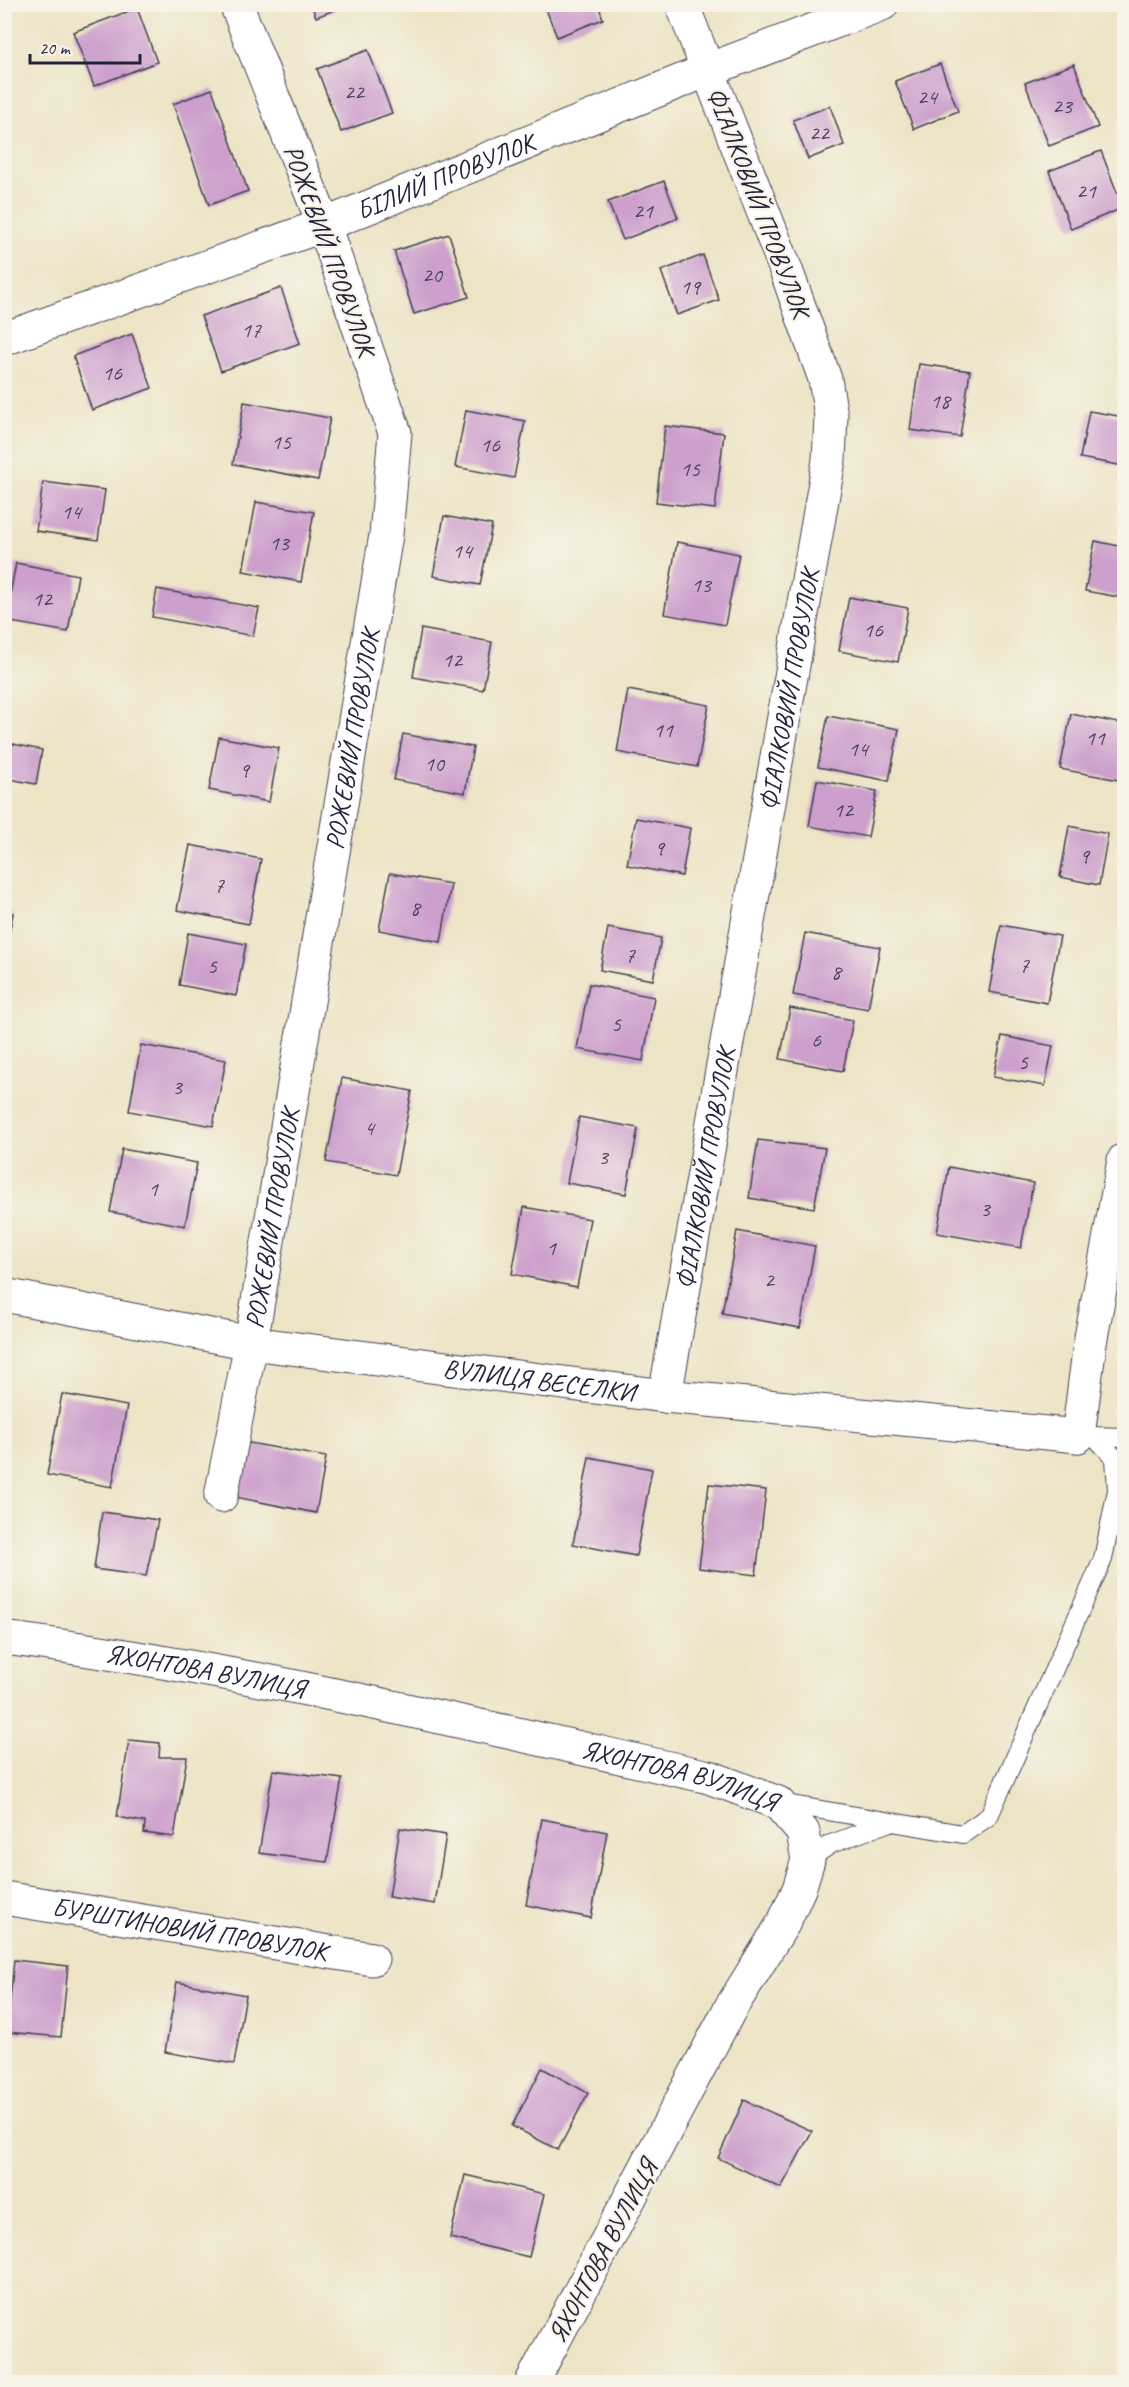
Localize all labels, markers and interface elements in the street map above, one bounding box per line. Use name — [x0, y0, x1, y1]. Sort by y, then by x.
scale bar — [30, 27, 140, 65]
text: 20 m — [39, 37, 72, 59]
house number: 22 — [344, 78, 366, 106]
street label: ФІАЛКОВИЙ ПРОВУЛОК — [700, 83, 819, 326]
house number: 24 — [917, 83, 939, 111]
house number: 23 — [1052, 92, 1074, 120]
house number: 22 — [809, 119, 831, 147]
street label: БІЛИЙ ПРОВУЛОК — [351, 125, 542, 227]
street label: РОЖЕВИЙ ПРОВУЛОК — [276, 140, 384, 364]
house number: 21 — [1076, 177, 1097, 205]
house number: 21 — [633, 197, 654, 225]
house number: 20 — [422, 261, 444, 289]
house number: 19 — [680, 273, 702, 301]
house number: 17 — [241, 316, 262, 344]
house number: 16 — [102, 359, 123, 387]
house number: 18 — [930, 387, 952, 415]
house number: 15 — [271, 428, 292, 456]
house number: 16 — [480, 431, 501, 459]
house number: 15 — [680, 455, 701, 483]
house number: 14 — [61, 498, 83, 526]
house number: 13 — [269, 529, 291, 557]
house number: 14 — [452, 537, 474, 565]
street label: ФІАЛКОВИЙ ПРОВУЛОК — [752, 563, 827, 813]
house number: 13 — [691, 571, 713, 599]
house number: 12 — [32, 585, 54, 613]
house number: 16 — [863, 616, 884, 644]
street label: РОЖЕВИЙ ПРОВУЛОК — [318, 623, 388, 851]
house number: 12 — [442, 646, 464, 674]
house number: 11 — [653, 716, 674, 744]
house number: 11 — [1085, 724, 1106, 752]
house number: 14 — [848, 735, 870, 763]
house number: 10 — [424, 750, 446, 778]
house number: 9 — [239, 756, 251, 784]
house number: 12 — [833, 796, 855, 824]
house number: 9 — [654, 834, 666, 862]
house number: 9 — [1079, 842, 1091, 870]
house number: 7 — [214, 871, 225, 899]
house number: 8 — [410, 894, 422, 922]
house number: 7 — [625, 941, 636, 969]
house number: 7 — [1019, 951, 1030, 979]
house number: 5 — [207, 952, 218, 980]
house number: 8 — [831, 958, 843, 986]
house number: 5 — [611, 1010, 622, 1038]
house number: 6 — [811, 1026, 822, 1054]
street label: ФІАЛКОВИЙ ПРОВУЛОК — [668, 1042, 743, 1291]
house number: 5 — [1018, 1048, 1029, 1076]
house number: 3 — [172, 1073, 184, 1101]
street label: РОЖЕВИЙ ПРОВУЛОК — [238, 1103, 308, 1331]
house number: 4 — [364, 1114, 376, 1142]
house number: 3 — [598, 1143, 610, 1171]
house number: 1 — [148, 1175, 159, 1203]
house number: 3 — [980, 1195, 992, 1223]
house number: 1 — [546, 1234, 557, 1262]
house number: 2 — [764, 1266, 776, 1294]
street label: ВУЛИЦЯ ВЕСЕЛКИ — [441, 1352, 641, 1410]
street label: ЯХОНТОВА ВУЛИЦЯ — [103, 1637, 312, 1706]
street label: ЯХОНТОВА ВУЛИЦЯ — [578, 1733, 786, 1820]
street label: БУРШТИНОВИЙ ПРОВУЛОК — [50, 1890, 333, 1969]
street label: ЯХОНТОВА ВУЛИЦЯ — [540, 2151, 666, 2348]

